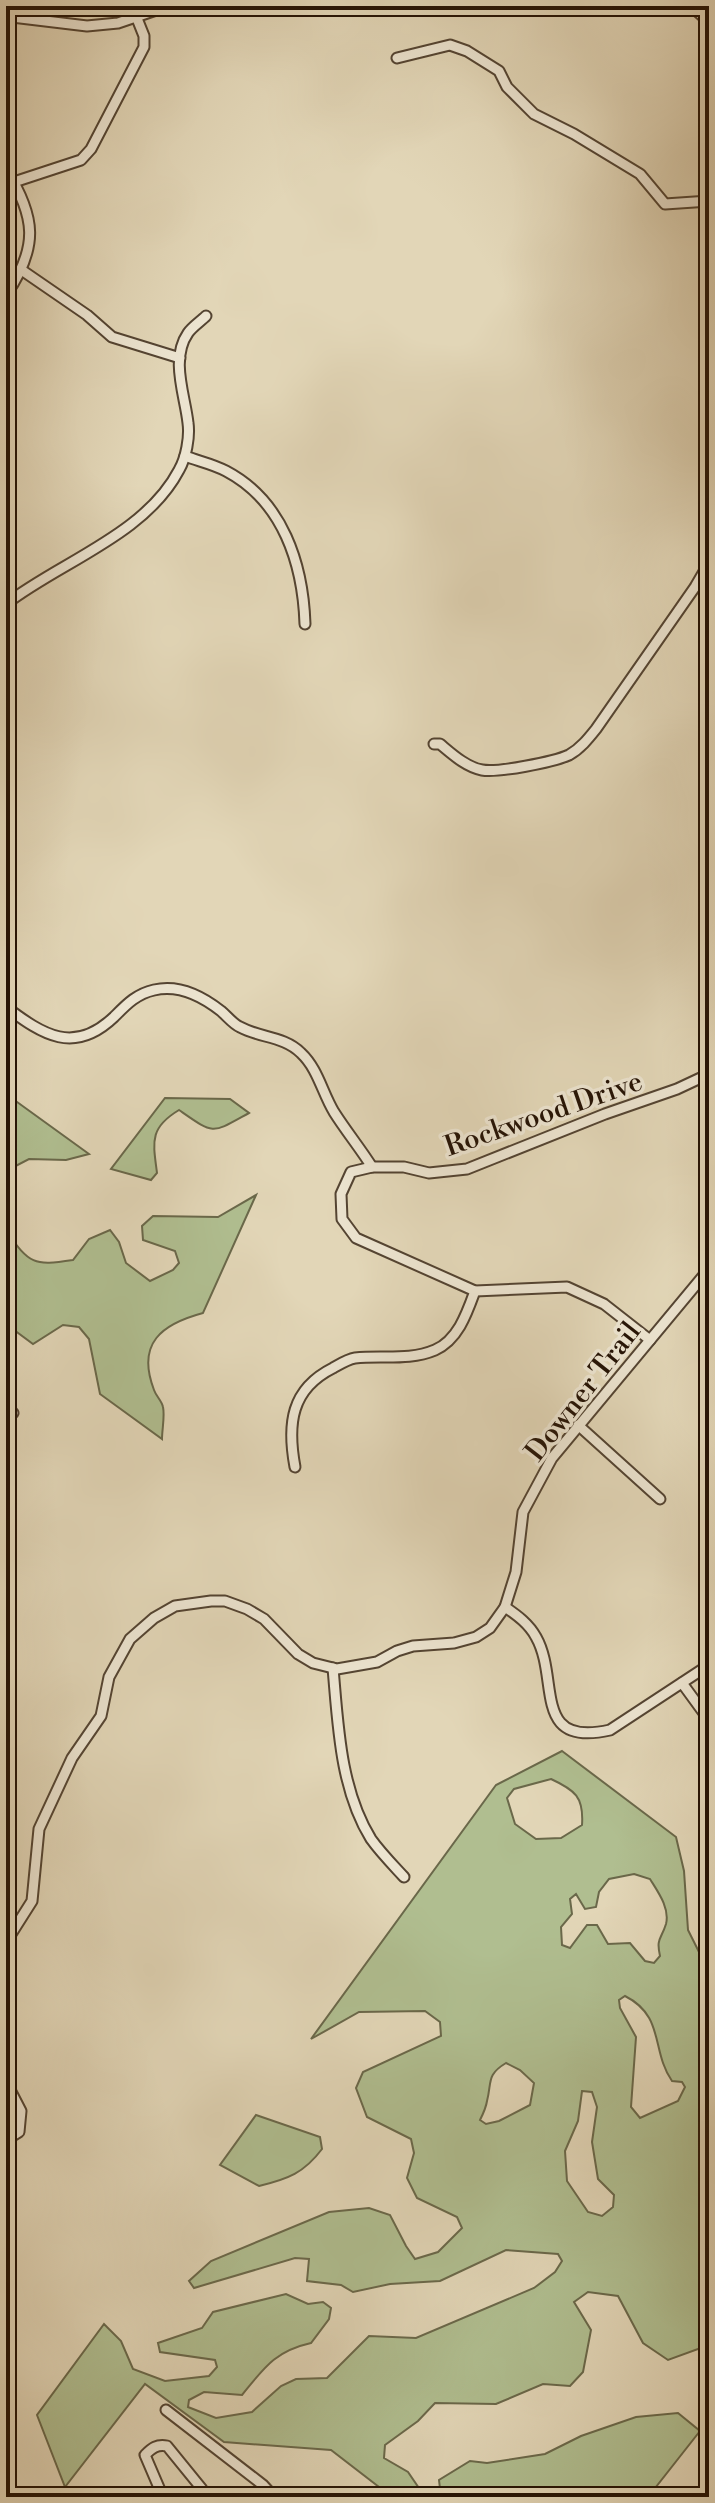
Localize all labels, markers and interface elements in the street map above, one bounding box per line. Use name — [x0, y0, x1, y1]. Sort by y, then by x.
street label: Rockwood Drive — [440, 1064, 647, 1165]
street label: Downer Trail — [518, 1315, 648, 1469]

